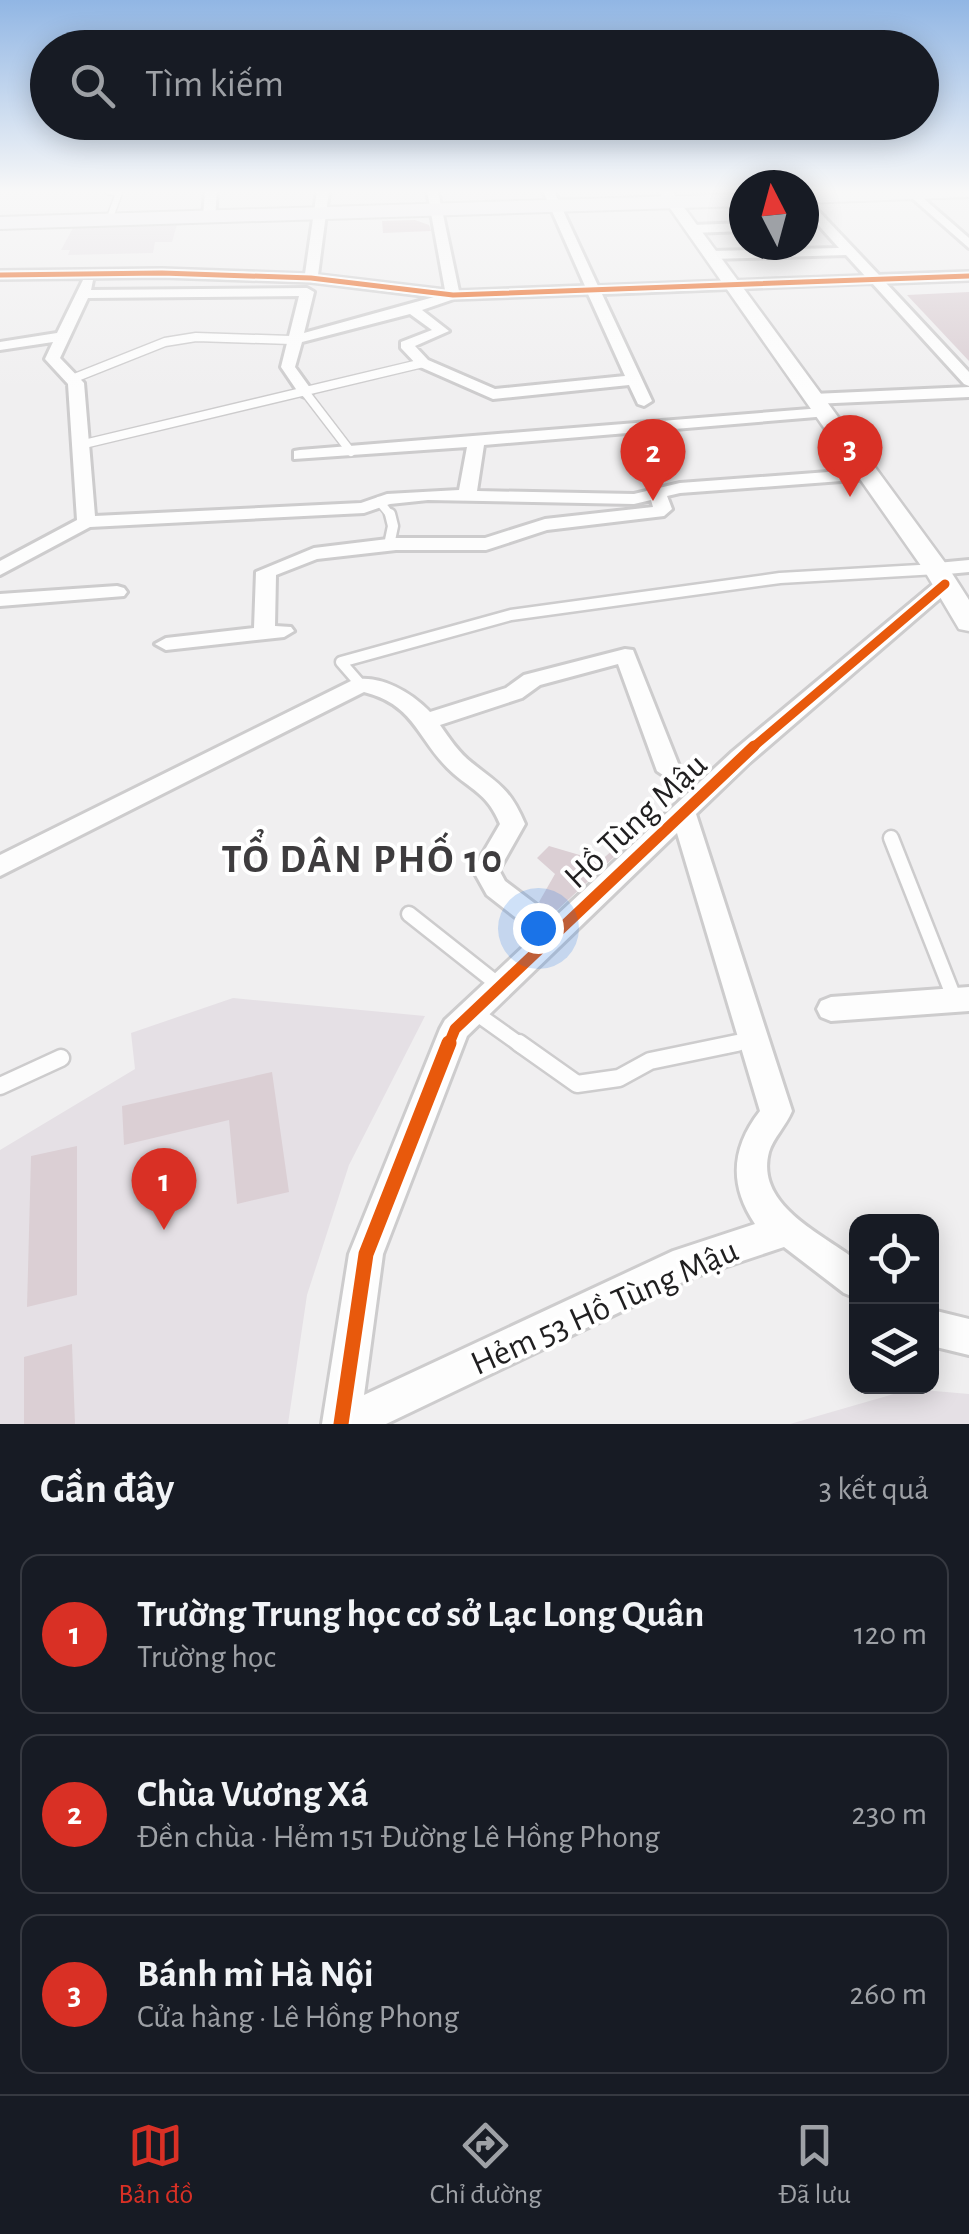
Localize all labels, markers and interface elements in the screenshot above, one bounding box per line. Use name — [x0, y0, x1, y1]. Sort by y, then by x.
search box — [30, 30, 939, 140]
icon: search — [65, 58, 120, 113]
text: Tìm kiếm — [145, 66, 284, 104]
north arrow — [729, 170, 819, 260]
pin: 3 — [818, 414, 882, 497]
pin: 2 — [620, 418, 686, 501]
street label: Hồ Tùng Mậu — [558, 747, 714, 895]
district label: TỔ DÂN PHỐ 10 — [221, 829, 505, 880]
your location — [513, 903, 564, 954]
pin: 1 — [132, 1148, 196, 1230]
map controls — [849, 1214, 939, 1394]
button: locate — [849, 1214, 939, 1304]
street label: Hẻm 53 Hồ Tùng Mậu — [466, 1233, 744, 1382]
button: layers — [849, 1304, 939, 1394]
text: Gần đây — [40, 1468, 174, 1510]
text: 3 kết quả — [819, 1473, 929, 1505]
text: Trường Trung học cơ sở Lạc Long Quân — [137, 1596, 704, 1634]
text: 1 — [69, 1618, 80, 1650]
text: 120 m — [854, 1618, 927, 1650]
text: Trường học — [137, 1641, 276, 1673]
text: Chùa Vương Xá — [137, 1776, 369, 1814]
text: 2 — [67, 1798, 82, 1830]
text: 230 m — [851, 1798, 927, 1830]
text: Đền chùa · Hẻm 151 Đường Lê Hồng Phong — [137, 1821, 660, 1853]
text: Bánh mì Hà Nội — [137, 1956, 374, 1994]
text: 3 — [68, 1978, 81, 2010]
text: 260 m — [850, 1978, 927, 2010]
text: Cửa hàng · Lê Hồng Phong — [137, 2001, 459, 2033]
tab: Bản đồ — [118, 2118, 193, 2212]
tab: Chỉ đường — [430, 2118, 542, 2212]
tab: Đã lưu — [778, 2118, 851, 2212]

